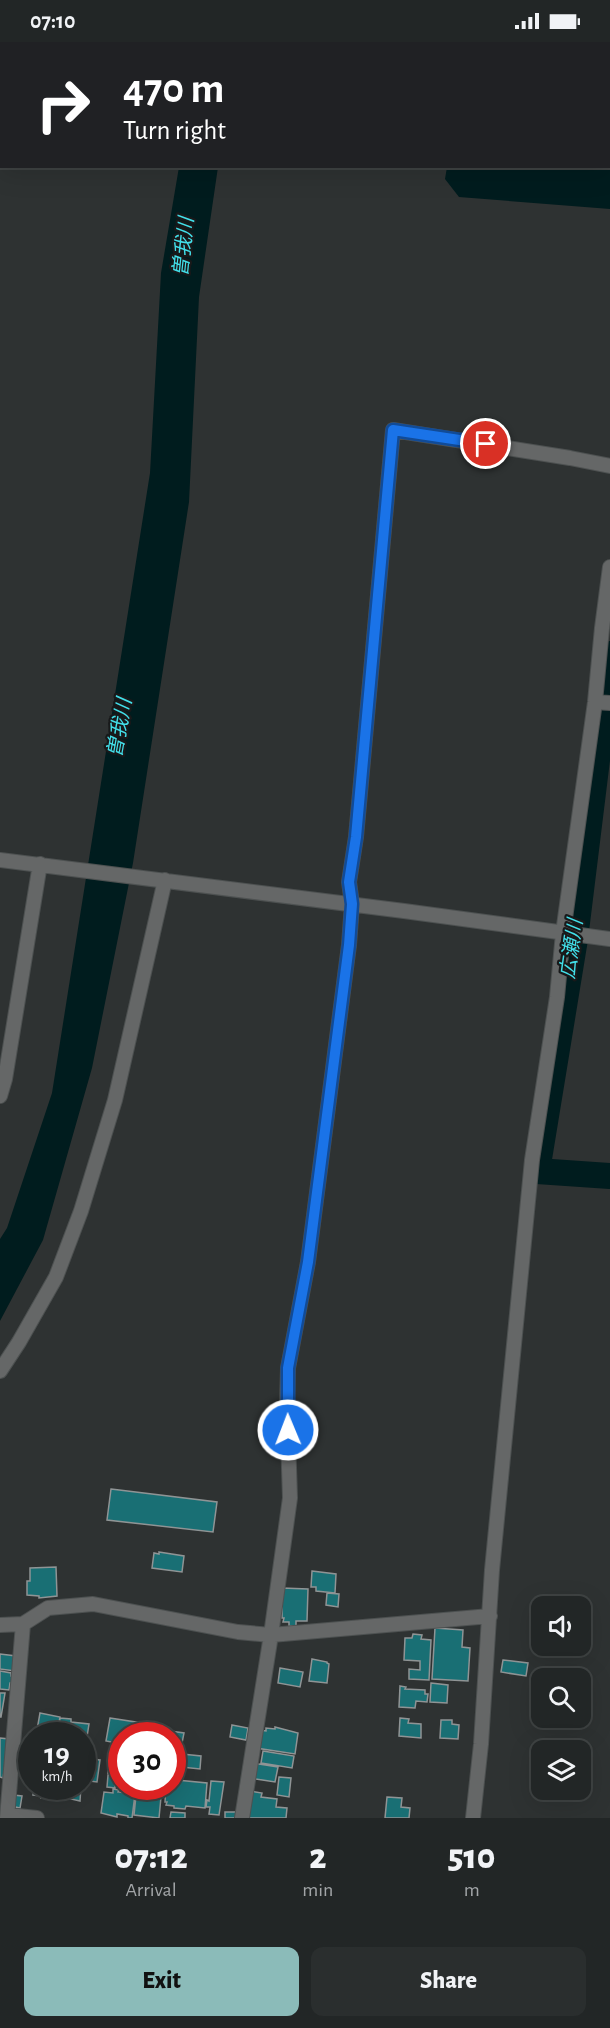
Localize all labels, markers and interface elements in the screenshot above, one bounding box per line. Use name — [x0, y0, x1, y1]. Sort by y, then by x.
text: 07:10 — [30, 10, 75, 32]
icon: right — [24, 66, 102, 144]
text: 470 m — [123, 68, 224, 110]
text: Turn right — [123, 117, 226, 144]
water label: 曽我川 — [170, 214, 197, 278]
pin — [460, 418, 511, 469]
icon: arrive — [469, 427, 502, 460]
water label: 曽我川 — [104, 695, 135, 759]
water label: 広瀬川 — [557, 916, 586, 980]
position arrow — [256, 1398, 320, 1462]
map controls — [531, 1596, 591, 1800]
button: sound — [531, 1596, 591, 1656]
button: search — [531, 1668, 591, 1728]
speed limit sign: 30 — [108, 1722, 186, 1800]
text: 19 — [44, 1739, 70, 1769]
button: layers — [531, 1740, 591, 1800]
text: km/h — [42, 1769, 72, 1784]
text: 07:12 — [114, 1839, 188, 1875]
text: 2 — [309, 1839, 326, 1875]
text: 510 — [448, 1839, 496, 1875]
text: Arrival — [125, 1880, 177, 1900]
text: min — [302, 1880, 333, 1900]
text: m — [464, 1880, 480, 1900]
button: Exit — [24, 1947, 299, 2016]
button: Share — [311, 1947, 586, 2016]

